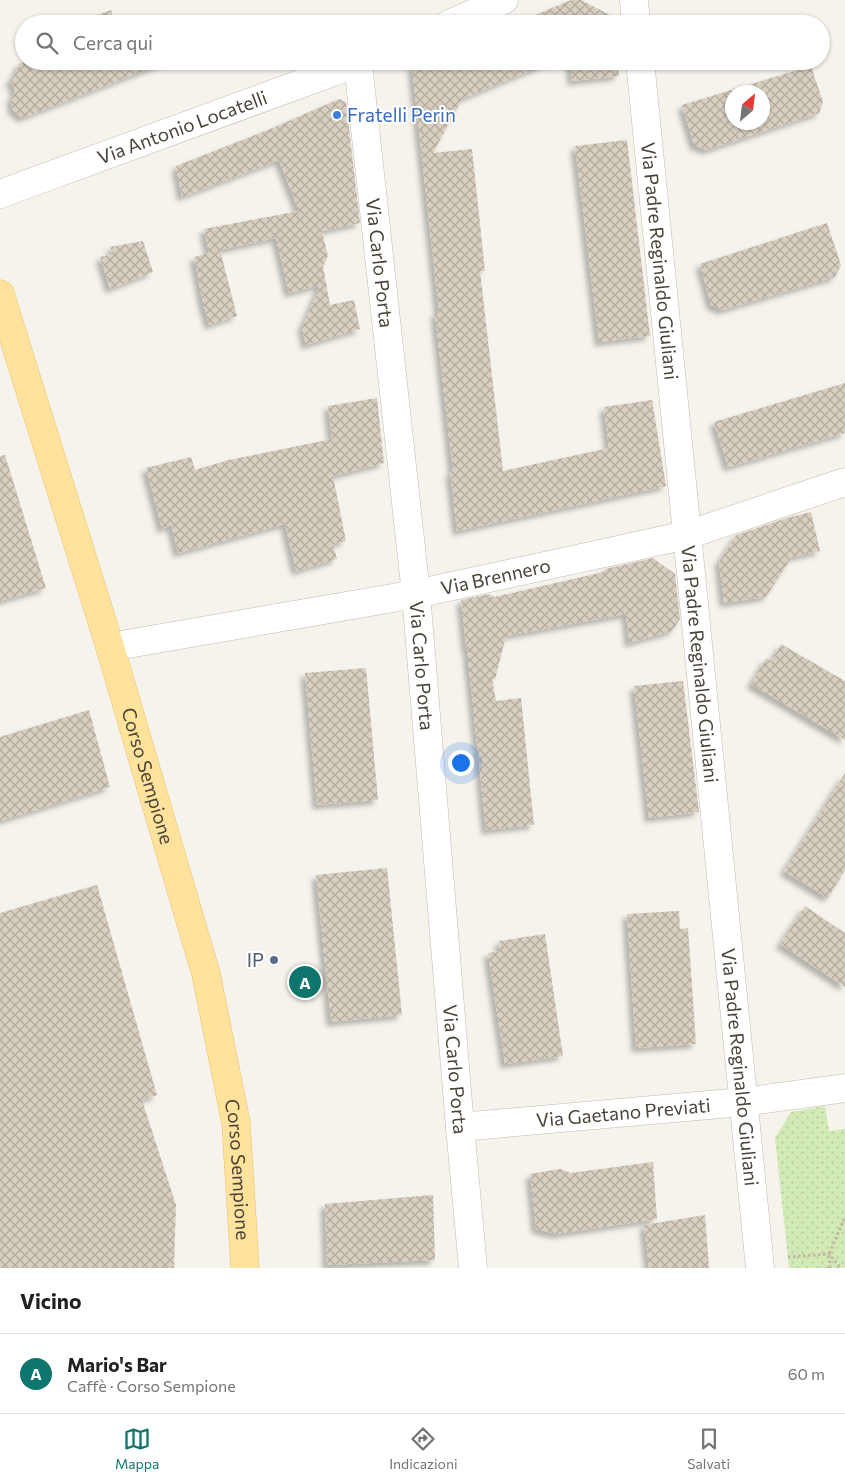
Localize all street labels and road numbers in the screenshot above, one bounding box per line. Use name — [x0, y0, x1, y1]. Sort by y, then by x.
street label: Via Antonio Locatelli — [94, 85, 270, 168]
street label: Via Padre Reginaldo Giuliani — [637, 141, 684, 381]
street label: Via Carlo Porta — [362, 197, 399, 329]
street label: Via Padre Reginaldo Giuliani — [677, 544, 724, 784]
street label: Via Brennero — [439, 553, 552, 599]
street label: Via Carlo Porta — [406, 600, 439, 731]
street label: Corso Sempione — [117, 705, 179, 847]
street label: Via Padre Reginaldo Giuliani — [717, 947, 764, 1187]
street label: Via Carlo Porta — [439, 1003, 473, 1135]
street label: Via Gaetano Previati — [535, 1093, 712, 1131]
street label: Corso Sempione — [220, 1097, 255, 1241]

